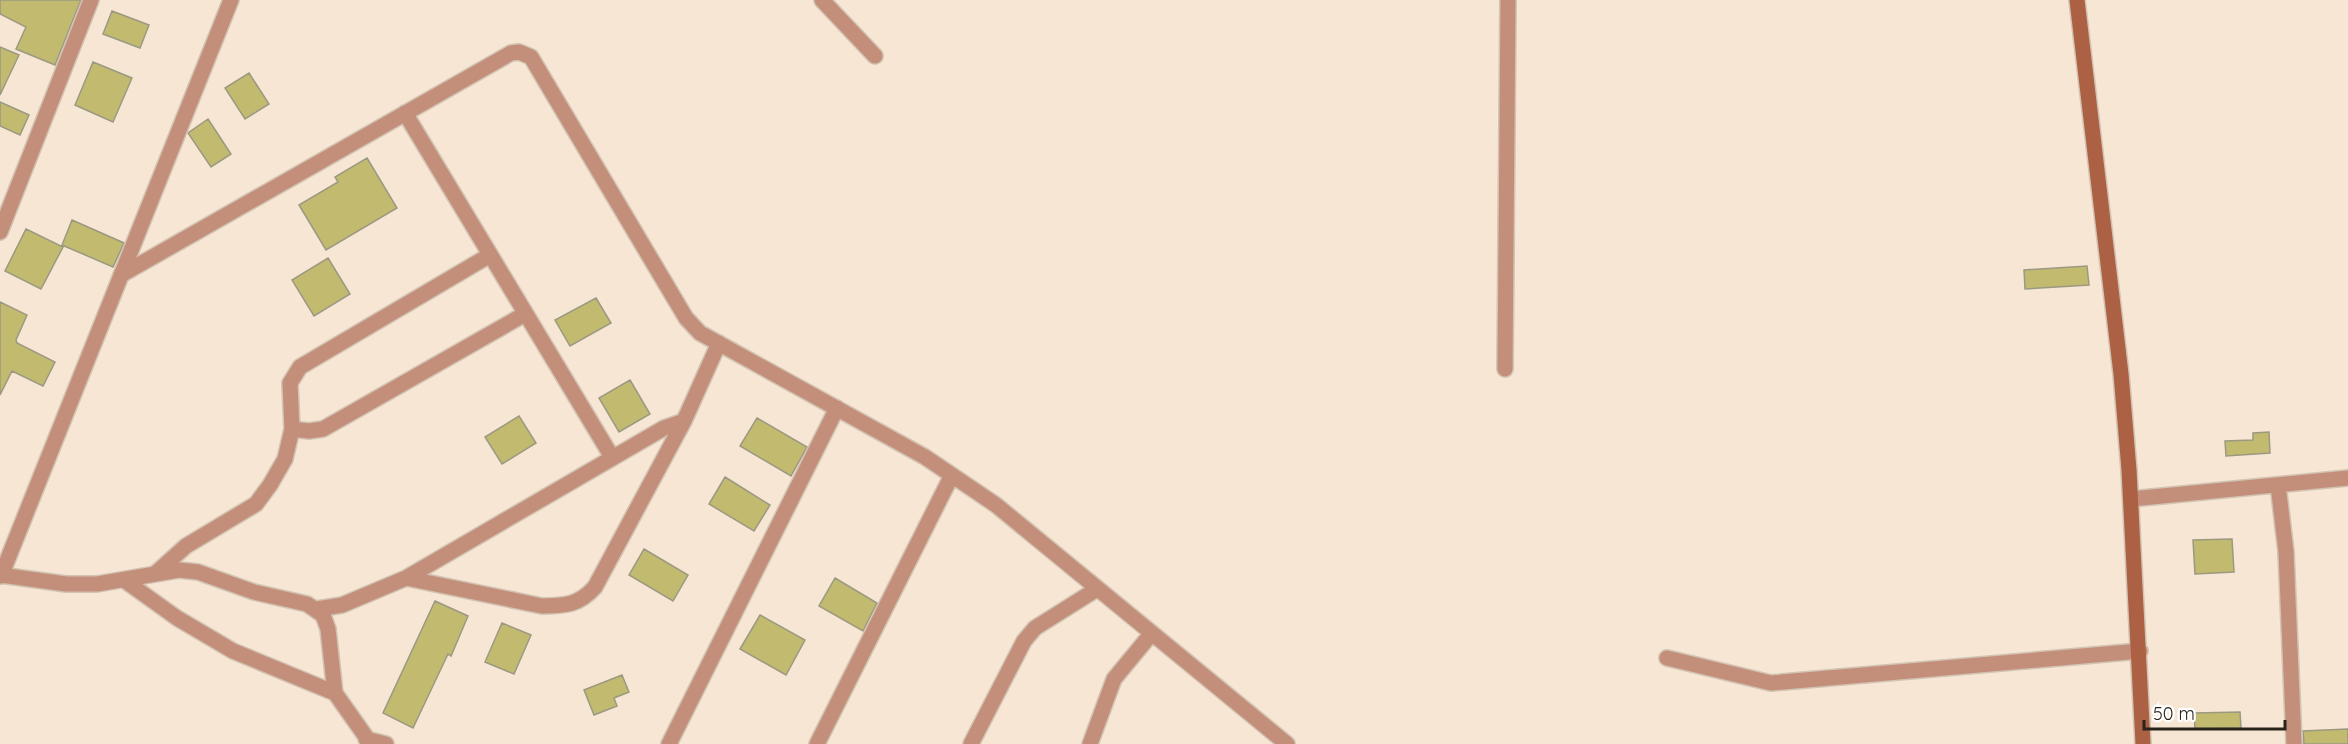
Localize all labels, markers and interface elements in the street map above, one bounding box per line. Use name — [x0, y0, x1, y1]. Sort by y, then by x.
scale bar — [2144, 693, 2285, 731]
text: 50 m — [2153, 702, 2195, 725]

